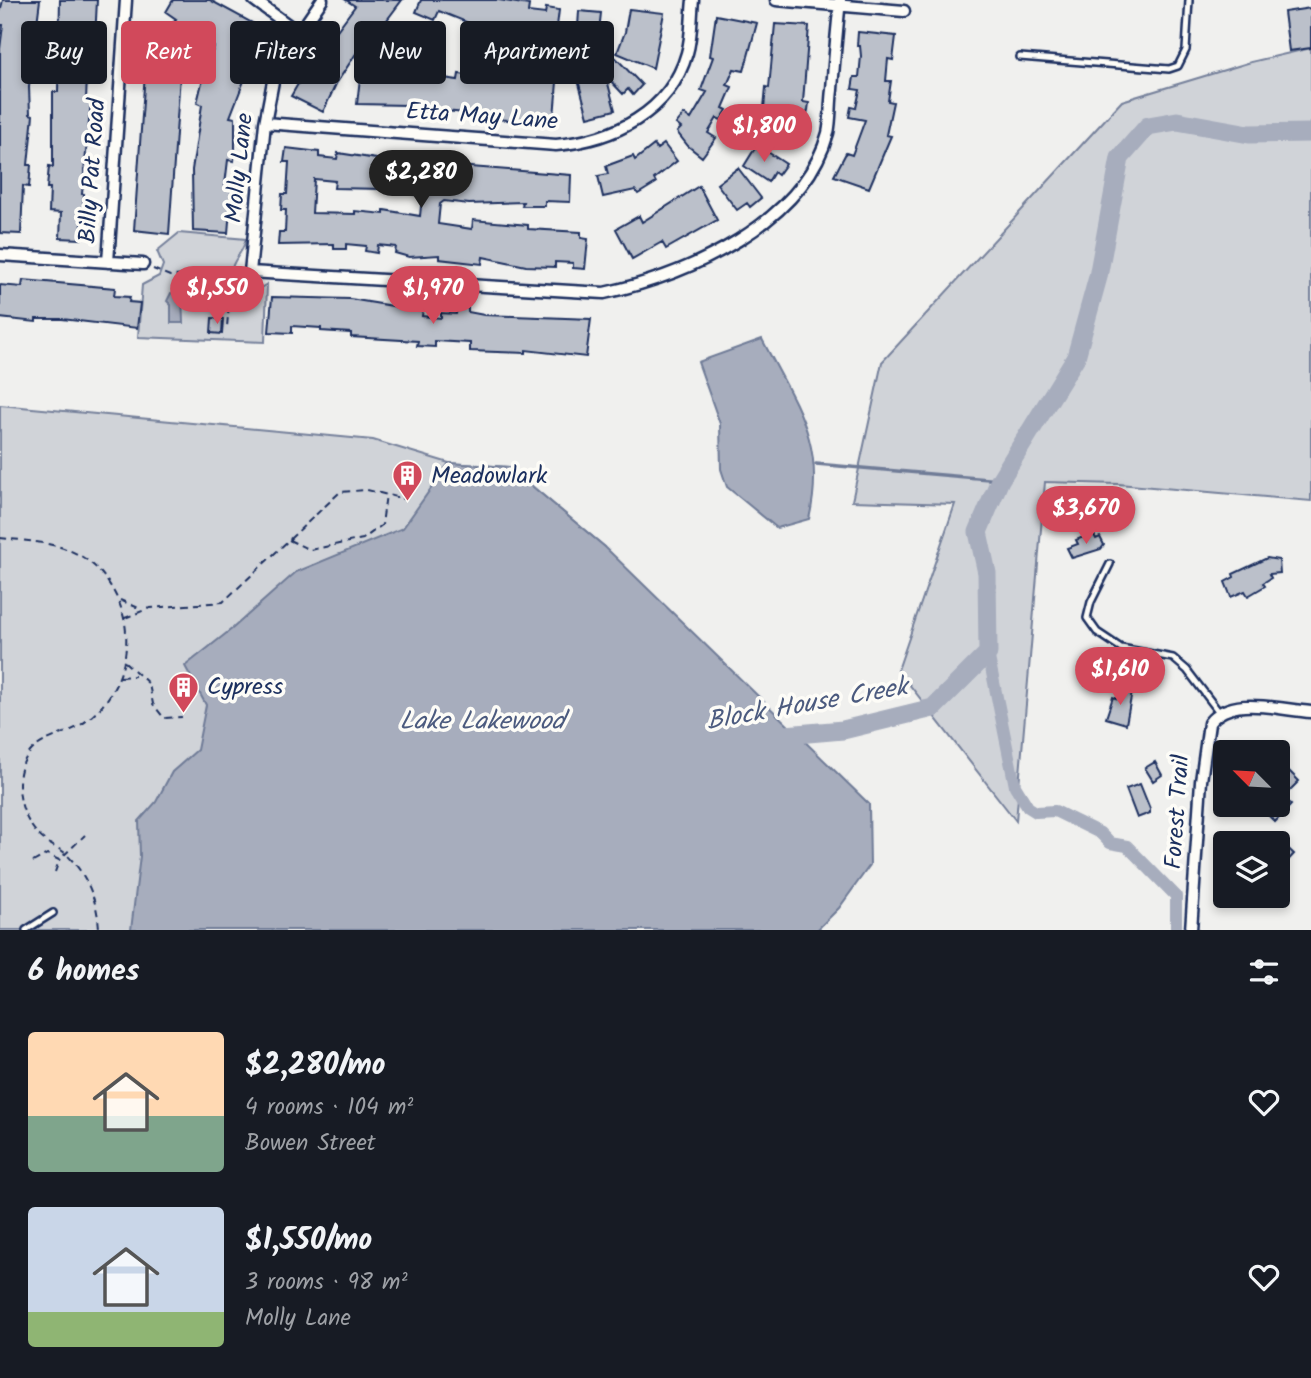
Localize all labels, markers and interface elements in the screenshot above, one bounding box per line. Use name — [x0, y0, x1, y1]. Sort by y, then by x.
chip: Buy — [21, 21, 107, 84]
chip: Rent — [121, 21, 216, 84]
chip: Filters — [230, 21, 340, 84]
chip: New — [354, 21, 446, 84]
chip: Apartment — [460, 21, 614, 84]
street label: Etta May Lane — [405, 92, 560, 142]
street label: Billy Pat Road — [68, 96, 118, 245]
pin: $1,800 — [707, 104, 821, 164]
text: $1,800 — [732, 109, 796, 145]
street label: Molly Lane — [215, 111, 265, 225]
pin: $2,280 — [364, 150, 478, 210]
text: $2,280 — [385, 155, 457, 191]
pin: $1,550 — [160, 266, 274, 326]
pin: $1,970 — [376, 266, 490, 326]
text: $1,550 — [186, 271, 248, 307]
text: $1,970 — [403, 271, 463, 307]
place label: Meadowlark — [431, 457, 548, 496]
building icon: Meadowlark — [391, 459, 425, 503]
pin: $3,670 — [1029, 486, 1143, 546]
text: $3,670 — [1052, 491, 1120, 527]
pin: $1,610 — [1063, 648, 1177, 707]
text: $1,610 — [1091, 652, 1149, 688]
water label: Block House Creek — [703, 666, 915, 743]
place label: Cypress — [207, 668, 283, 707]
building icon: Cypress — [167, 670, 201, 714]
water label: Lake Lakewood — [399, 701, 571, 743]
north arrow — [1213, 740, 1290, 817]
map controls — [1213, 740, 1290, 908]
street label: Forest Trail — [1155, 753, 1201, 871]
button: layers — [1213, 831, 1290, 908]
text: 6 homes — [28, 948, 140, 996]
icon: filters — [1245, 953, 1283, 991]
text: $2,280/mo — [245, 1042, 385, 1090]
icon: home — [84, 1060, 168, 1144]
icon: heart — [1245, 1083, 1283, 1121]
text: 4 rooms · 104 m² — [245, 1090, 413, 1126]
text: Bowen Street — [245, 1126, 376, 1162]
text: $1,550/mo — [245, 1217, 372, 1265]
icon: home — [84, 1235, 168, 1319]
icon: heart — [1245, 1258, 1283, 1296]
text: 3 rooms · 98 m² — [245, 1265, 408, 1301]
text: Molly Lane — [245, 1301, 351, 1337]

